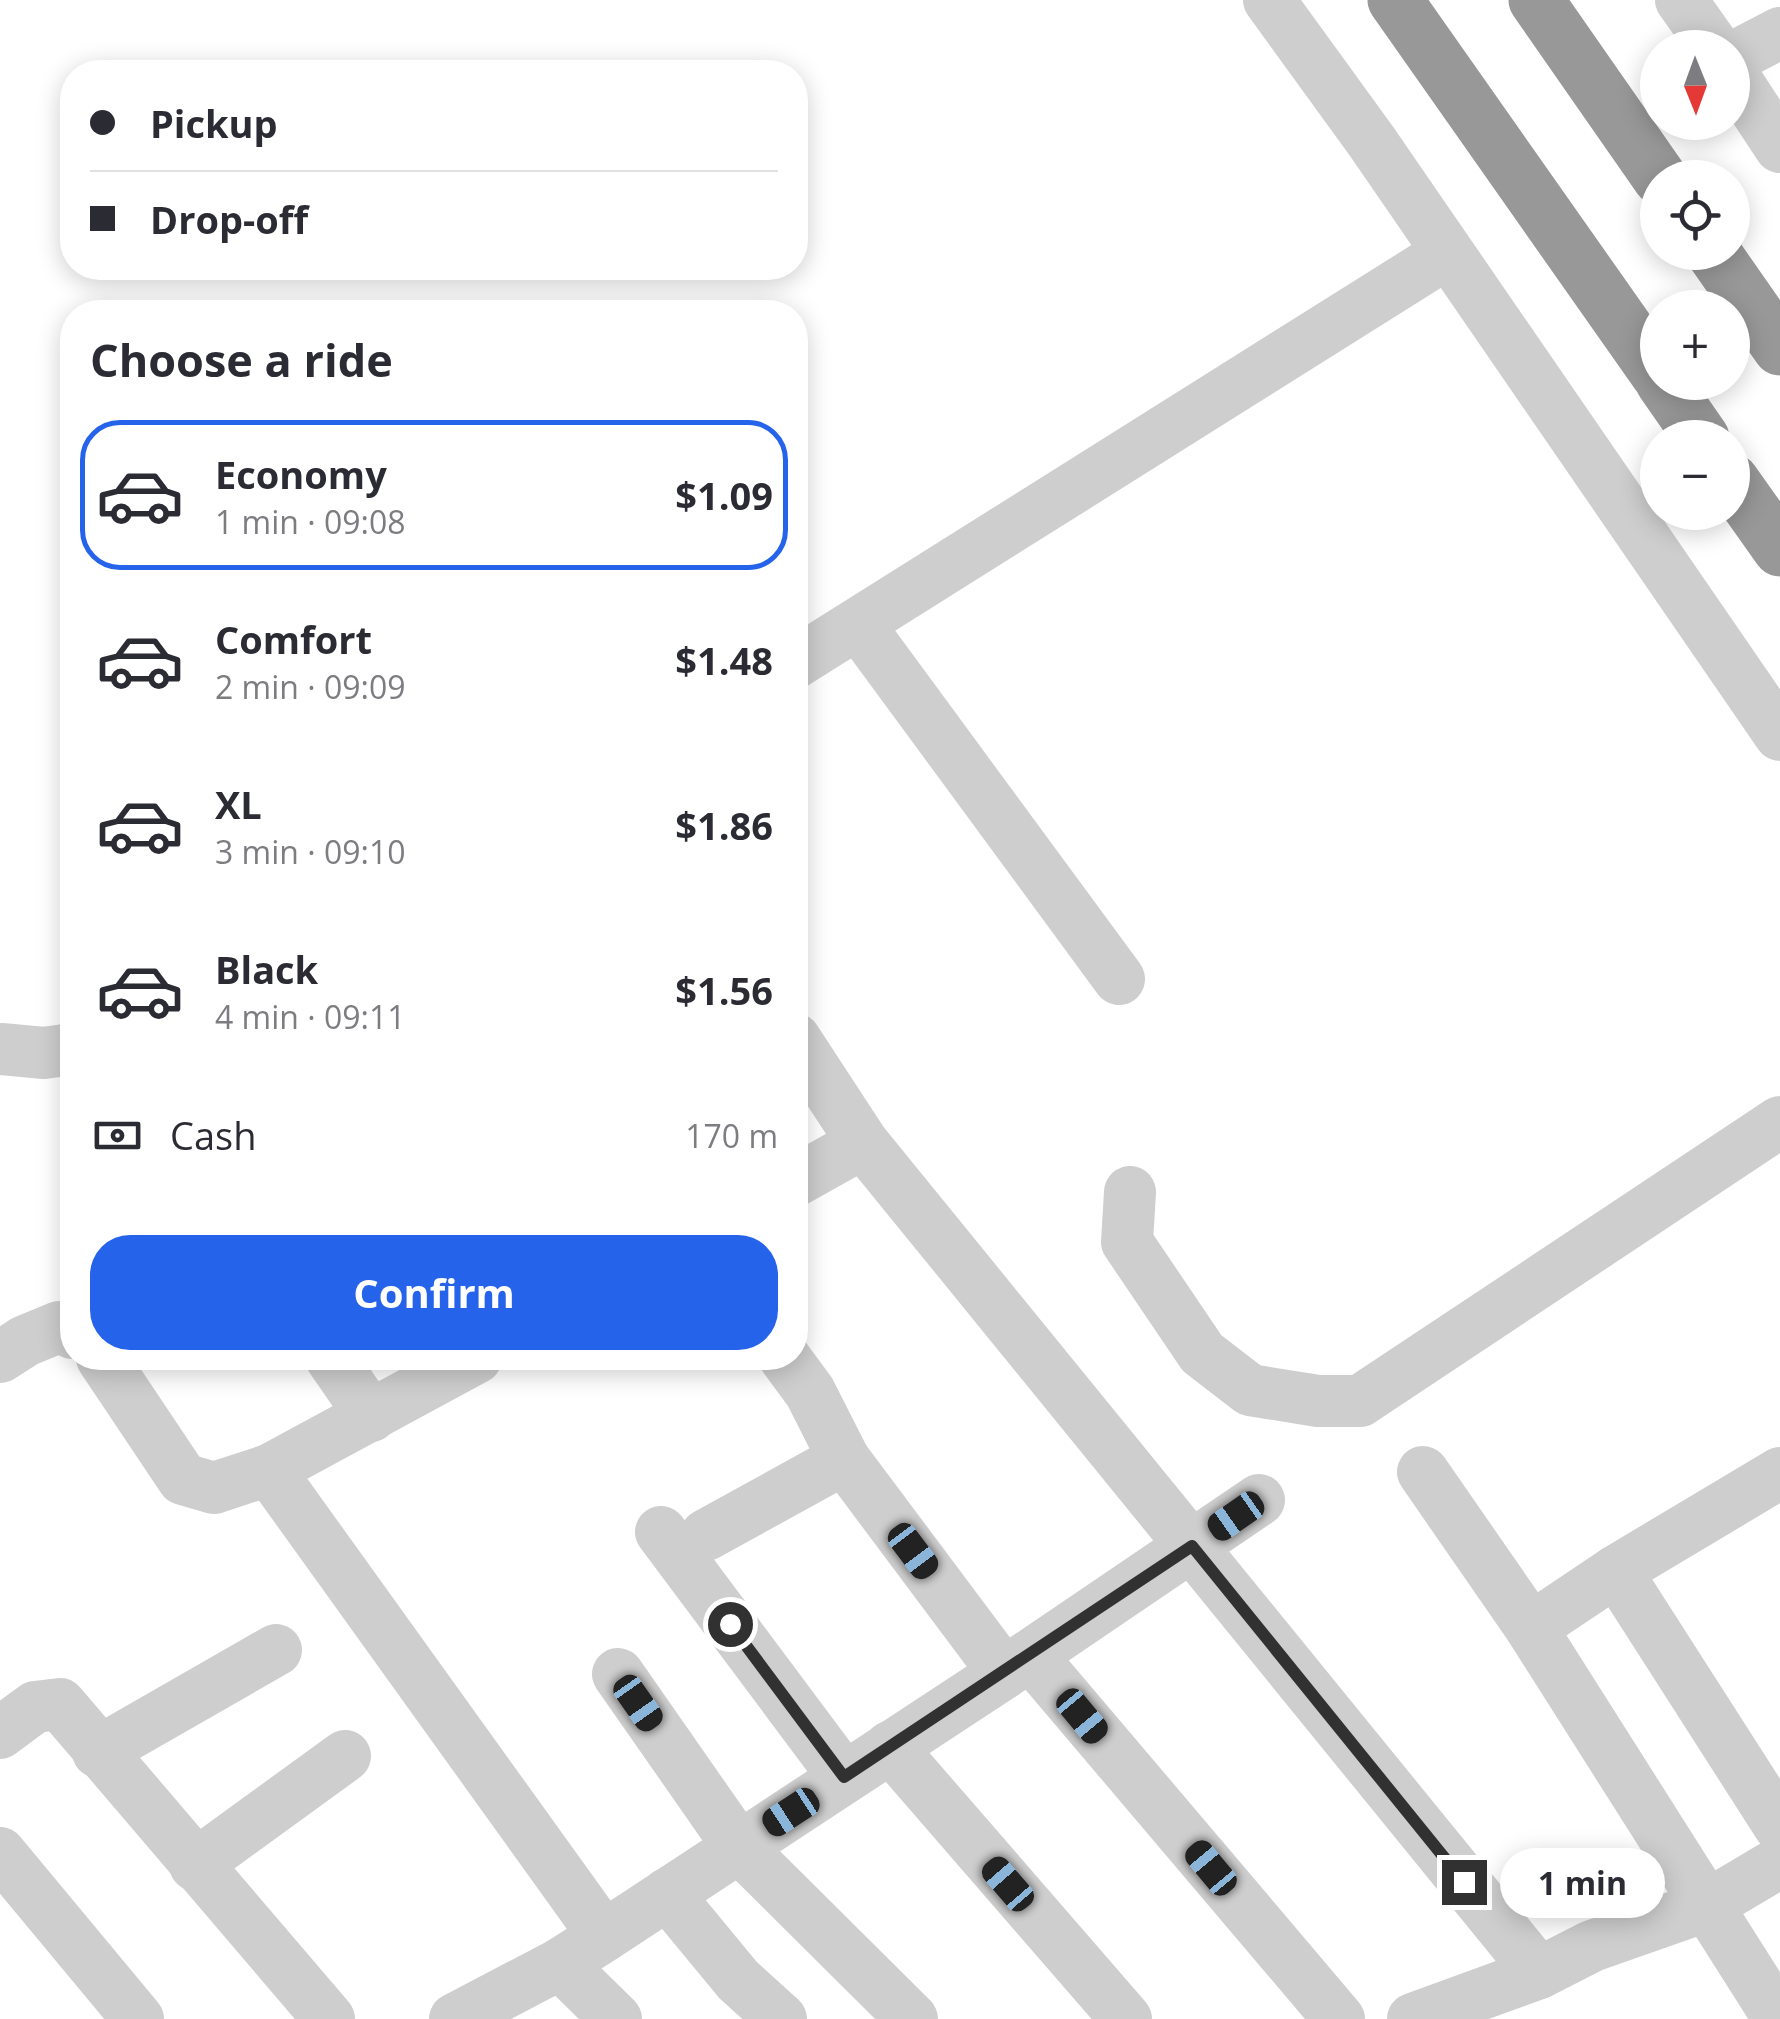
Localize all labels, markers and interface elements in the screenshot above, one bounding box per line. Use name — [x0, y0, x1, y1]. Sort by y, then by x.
north arrow — [1640, 30, 1750, 140]
map controls — [1640, 30, 1750, 530]
text: Pickup — [150, 97, 278, 149]
button: locate — [1640, 160, 1750, 270]
text: Drop-off — [150, 193, 308, 245]
button: + — [1640, 290, 1750, 400]
text: Choose a ride — [90, 329, 393, 390]
button: − — [1640, 420, 1750, 530]
text: Economy — [215, 448, 387, 500]
icon: car — [95, 450, 185, 540]
text: $1.09 — [675, 469, 773, 521]
text: 1 min · 09:08 — [215, 500, 406, 543]
text: Comfort — [215, 613, 372, 665]
icon: car — [95, 615, 185, 705]
text: $1.48 — [675, 634, 773, 686]
text: 2 min · 09:09 — [215, 665, 406, 708]
text: XL — [215, 778, 262, 830]
icon: car — [95, 780, 185, 870]
text: $1.86 — [675, 799, 773, 851]
text: 3 min · 09:10 — [215, 830, 406, 873]
text: Black — [215, 943, 318, 995]
icon: car — [95, 945, 185, 1035]
text: $1.56 — [675, 964, 773, 1016]
text: 4 min · 09:11 — [215, 995, 406, 1038]
icon: cash — [90, 1108, 145, 1163]
text: Cash — [170, 1109, 256, 1161]
text: 170 m — [685, 1114, 778, 1157]
button: Confirm — [90, 1235, 778, 1350]
car — [1203, 1487, 1269, 1545]
car — [883, 1518, 943, 1584]
route start — [708, 1602, 753, 1647]
car — [609, 1670, 667, 1736]
car — [1051, 1683, 1113, 1749]
car — [758, 1783, 824, 1841]
car — [1180, 1835, 1242, 1901]
callout: 1 min — [1499, 1847, 1664, 1917]
car — [977, 1852, 1039, 1916]
route end — [1442, 1860, 1487, 1905]
text: 1 min — [1538, 1861, 1627, 1904]

